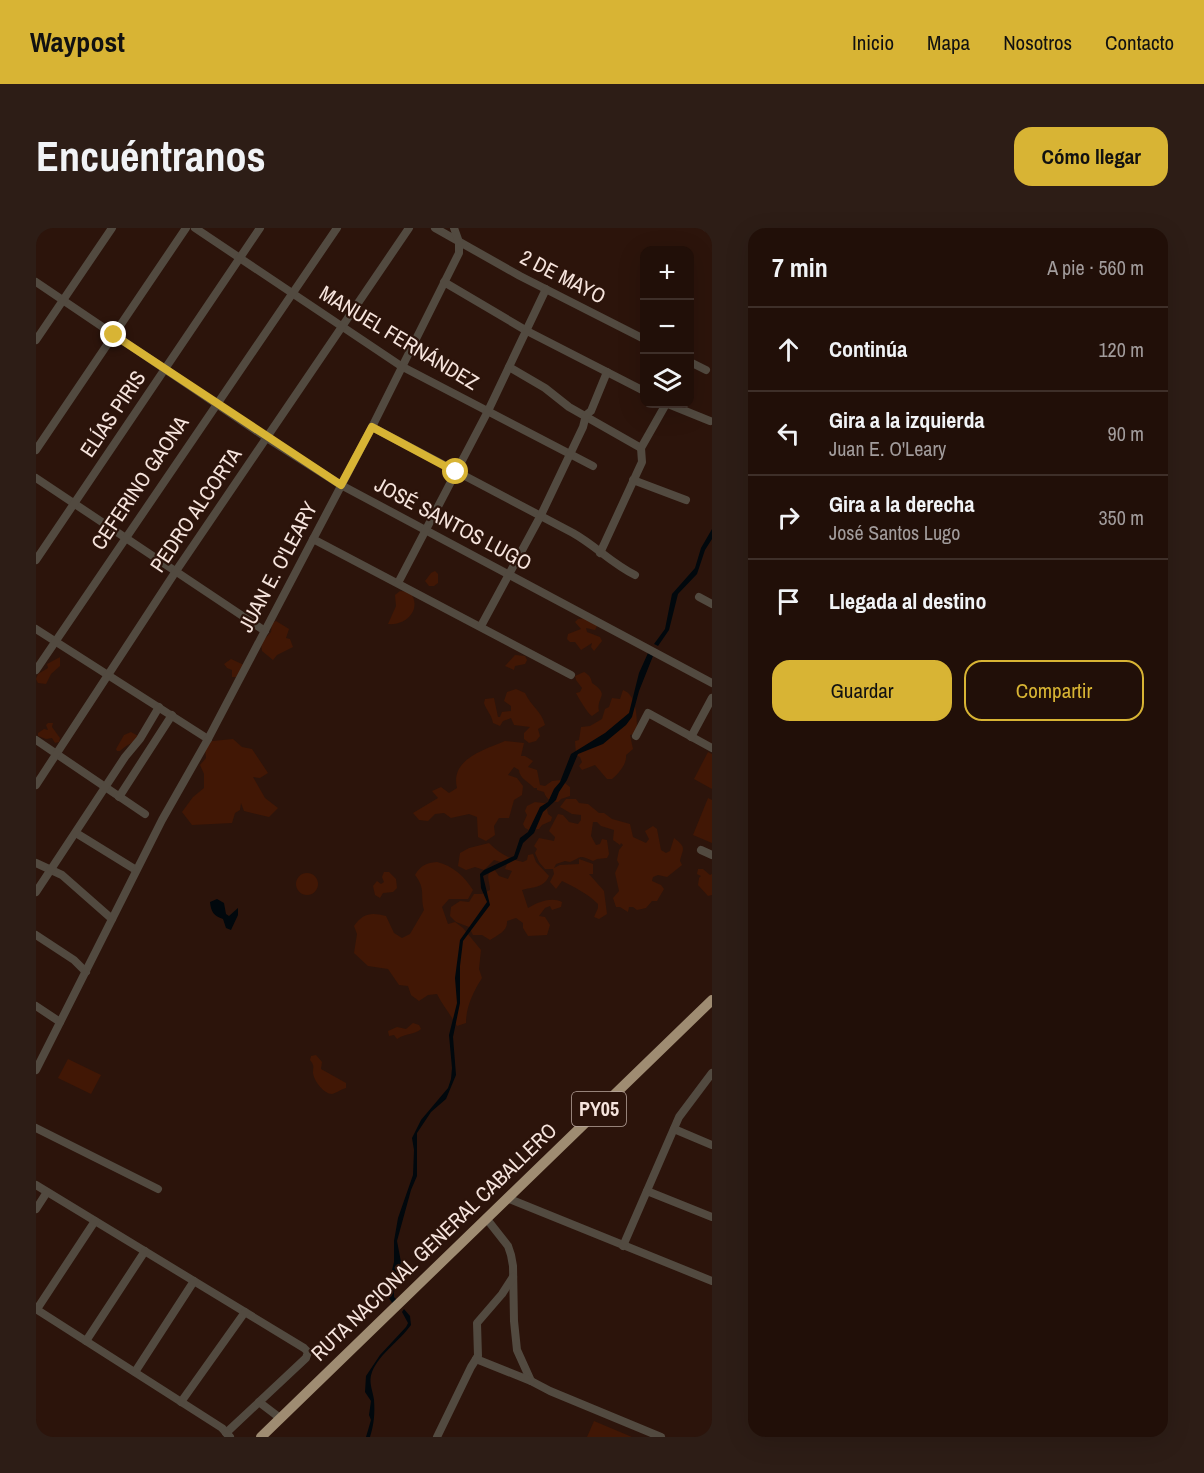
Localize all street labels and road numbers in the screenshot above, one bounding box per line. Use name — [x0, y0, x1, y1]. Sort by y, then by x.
street label: 2 DE MAYO — [515, 243, 611, 310]
street label: MANUEL FERNÁNDEZ — [314, 278, 485, 397]
street label: ELÍAS PIRIS — [73, 365, 152, 463]
street label: CEFERINO GAONA — [84, 410, 196, 555]
street label: PEDRO ALCORTA — [143, 441, 248, 578]
street label: JOSÉ SANTOS LUGO — [370, 470, 537, 577]
street label: JUAN E. O'LEARY — [231, 496, 324, 637]
road number: PY05 — [572, 1092, 626, 1126]
street label: RUTA NACIONAL GENERAL CABALLERO — [304, 1116, 563, 1367]

